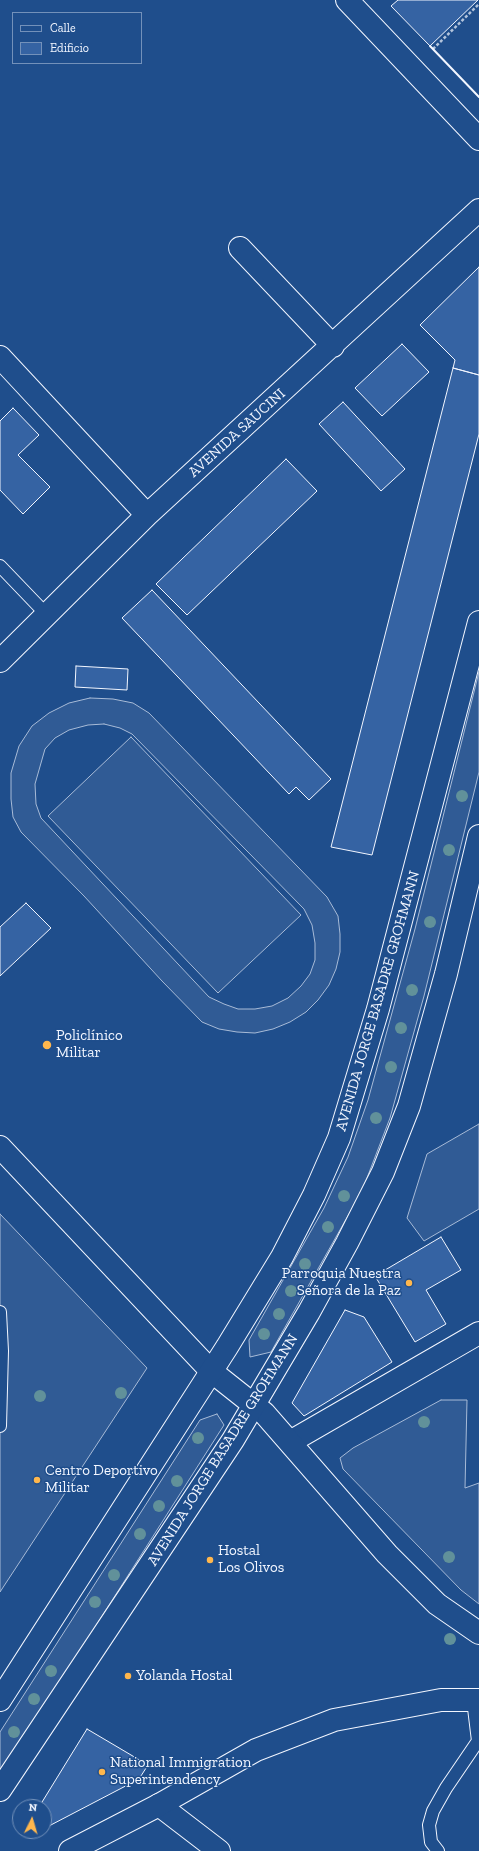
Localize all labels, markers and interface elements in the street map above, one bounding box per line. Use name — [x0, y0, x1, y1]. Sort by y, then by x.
legend — [12, 12, 142, 64]
text: Calle — [50, 21, 76, 35]
text: Edificio — [50, 41, 89, 55]
street label: AVENIDA SAUCINI — [185, 385, 289, 481]
street label: AVENIDA JORGE BASADRE GROHMANN — [332, 869, 424, 1133]
place label: Policlínico Militar — [56, 1027, 123, 1062]
marker: Policlínico Militar — [41, 1039, 53, 1051]
place label: Parroquia Nuestra Señora de la Paz — [282, 1265, 401, 1300]
marker: Parroquia Nuestra Señora de la Paz — [404, 1278, 414, 1288]
street label: AVENIDA JORGE BASADRE GROHMANN — [144, 1331, 302, 1569]
place label: Centro Deportivo Militar — [45, 1462, 158, 1497]
marker: Centro Deportivo Militar — [32, 1475, 42, 1485]
place label: Hostal Los Olivos — [218, 1542, 284, 1577]
marker: Hostal Los Olivos — [205, 1555, 215, 1565]
place label: Yolanda Hostal — [136, 1667, 232, 1685]
marker: Yolanda Hostal — [123, 1671, 133, 1681]
place label: National Immigration Superintendency — [110, 1754, 251, 1789]
marker: National Immigration Superintendency — [97, 1767, 107, 1777]
north arrow — [12, 1799, 52, 1839]
text: N — [28, 1801, 38, 1814]

